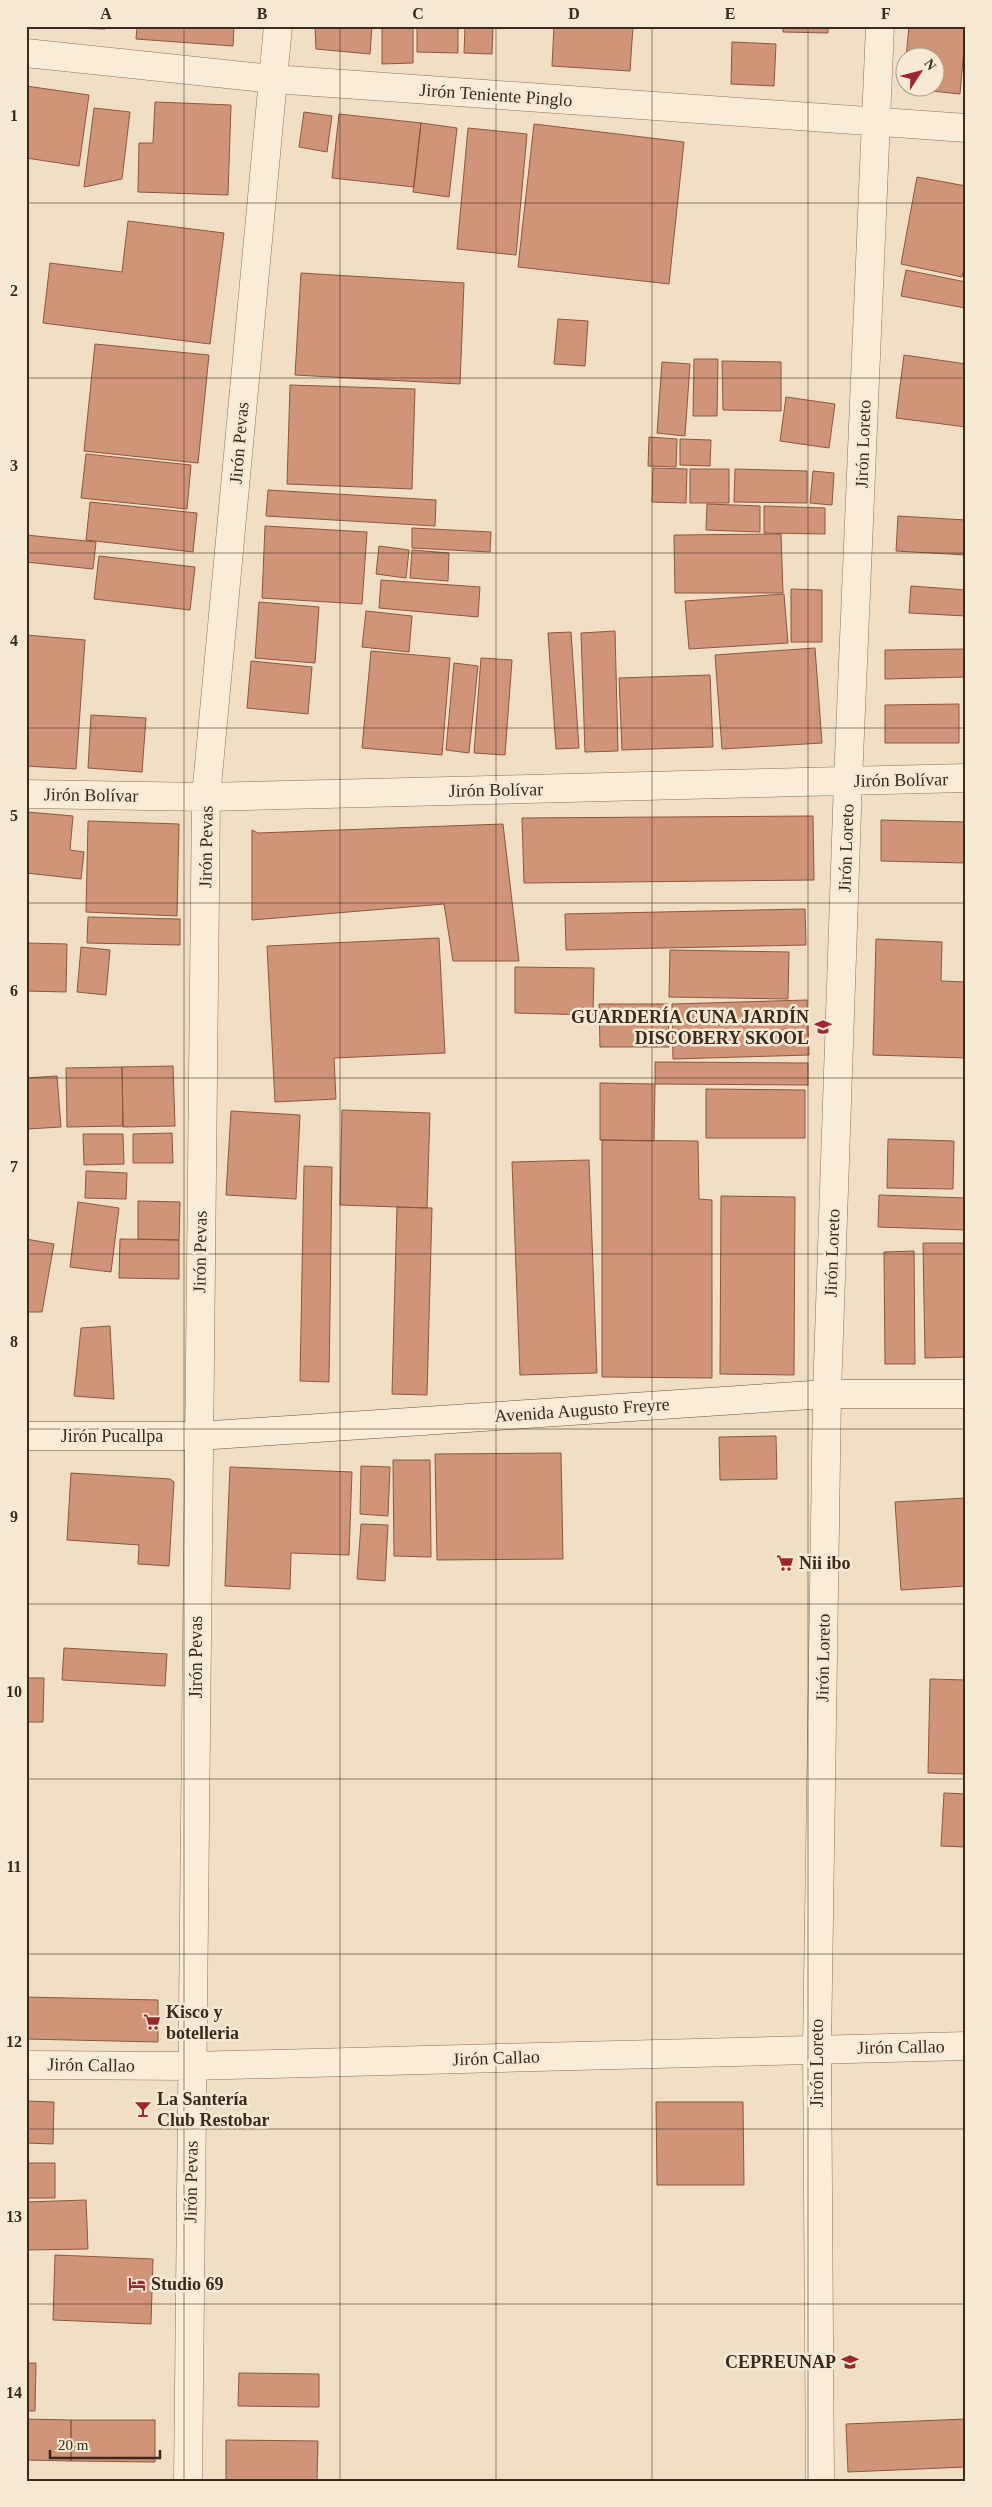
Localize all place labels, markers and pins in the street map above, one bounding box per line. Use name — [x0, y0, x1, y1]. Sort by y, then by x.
place label: GUARDERÍA CUNA JARDÍN DISCOBERY SKOOL — [571, 1006, 809, 1048]
school or university icon: GUARDERÍA CUNA JARDÍN DISCOBERY SKOOL — [813, 1017, 833, 1037]
supermarket icon: Nii ibo — [775, 1553, 795, 1573]
place label: Nii ibo — [799, 1553, 851, 1573]
place label: Kisco y botelleria — [166, 2002, 239, 2043]
supermarket icon: Kisco y botelleria — [142, 2012, 162, 2032]
place label: La Santería Club Restobar — [157, 2089, 270, 2130]
bar icon: La Santería Club Restobar — [133, 2099, 153, 2119]
hotel icon: Studio 69 — [127, 2274, 147, 2294]
place label: Studio 69 — [151, 2274, 224, 2294]
place label: CEPREUNAP — [725, 2352, 836, 2372]
school or university icon: CEPREUNAP — [840, 2352, 860, 2372]

